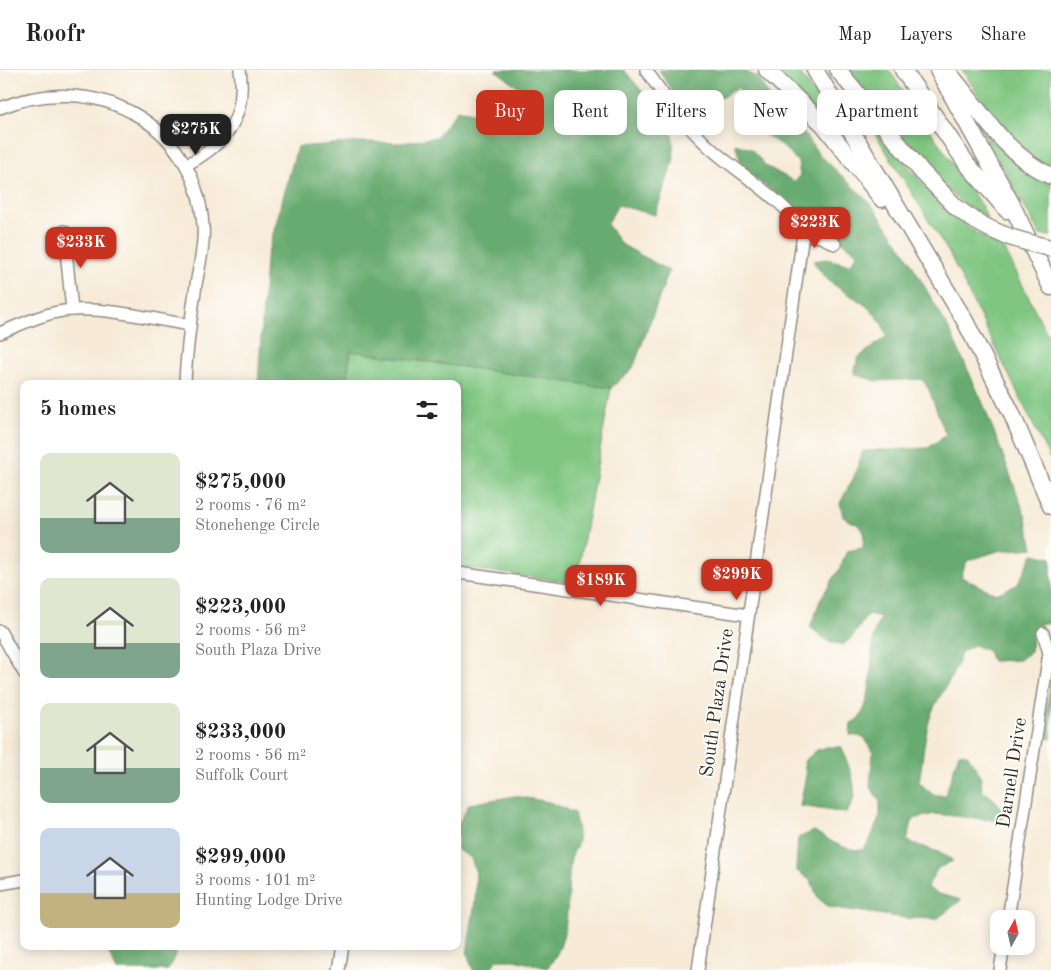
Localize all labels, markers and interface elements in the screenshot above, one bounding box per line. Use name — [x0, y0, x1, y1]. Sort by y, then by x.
text: Roofr — [25, 23, 86, 47]
text: Map — [838, 26, 872, 44]
text: Layers — [900, 26, 952, 44]
text: Share — [980, 26, 1026, 44]
chip: Buy — [476, 90, 544, 135]
chip: Rent — [554, 90, 627, 135]
chip: Filters — [637, 90, 724, 135]
chip: New — [734, 90, 807, 135]
chip: Apartment — [817, 90, 937, 135]
pin: $275K — [161, 114, 231, 156]
text: $275K — [171, 122, 221, 138]
pin: $223K — [780, 206, 850, 249]
text: $223K — [790, 215, 840, 231]
pin: $233K — [46, 226, 116, 269]
text: $233K — [56, 235, 106, 251]
icon: filters — [413, 396, 441, 424]
text: 5 homes — [40, 399, 116, 420]
text: $275,000 — [195, 472, 286, 493]
icon: home — [80, 473, 140, 533]
text: 2 rooms · 76 m² — [195, 498, 306, 514]
text: Stonehenge Circle — [195, 518, 320, 534]
pin: $299K — [702, 558, 772, 601]
pin: $189K — [566, 564, 636, 607]
text: $299K — [712, 567, 762, 583]
text: $189K — [576, 573, 626, 589]
text: $223,000 — [195, 597, 286, 618]
icon: home — [80, 598, 140, 658]
text: 2 rooms · 56 m² — [195, 623, 306, 639]
street label: South Plaza Drive — [698, 628, 738, 778]
text: South Plaza Drive — [195, 643, 321, 659]
street label: Darnell Drive — [995, 716, 1031, 830]
text: $233,000 — [195, 722, 286, 743]
icon: home — [80, 723, 140, 783]
text: 2 rooms · 56 m² — [195, 748, 306, 764]
text: Suffolk Court — [195, 768, 288, 784]
text: $299,000 — [195, 847, 286, 868]
icon: home — [80, 848, 140, 908]
text: 3 rooms · 101 m² — [195, 873, 315, 889]
text: Hunting Lodge Drive — [195, 893, 342, 909]
north arrow — [990, 910, 1035, 955]
map controls — [990, 910, 1035, 955]

